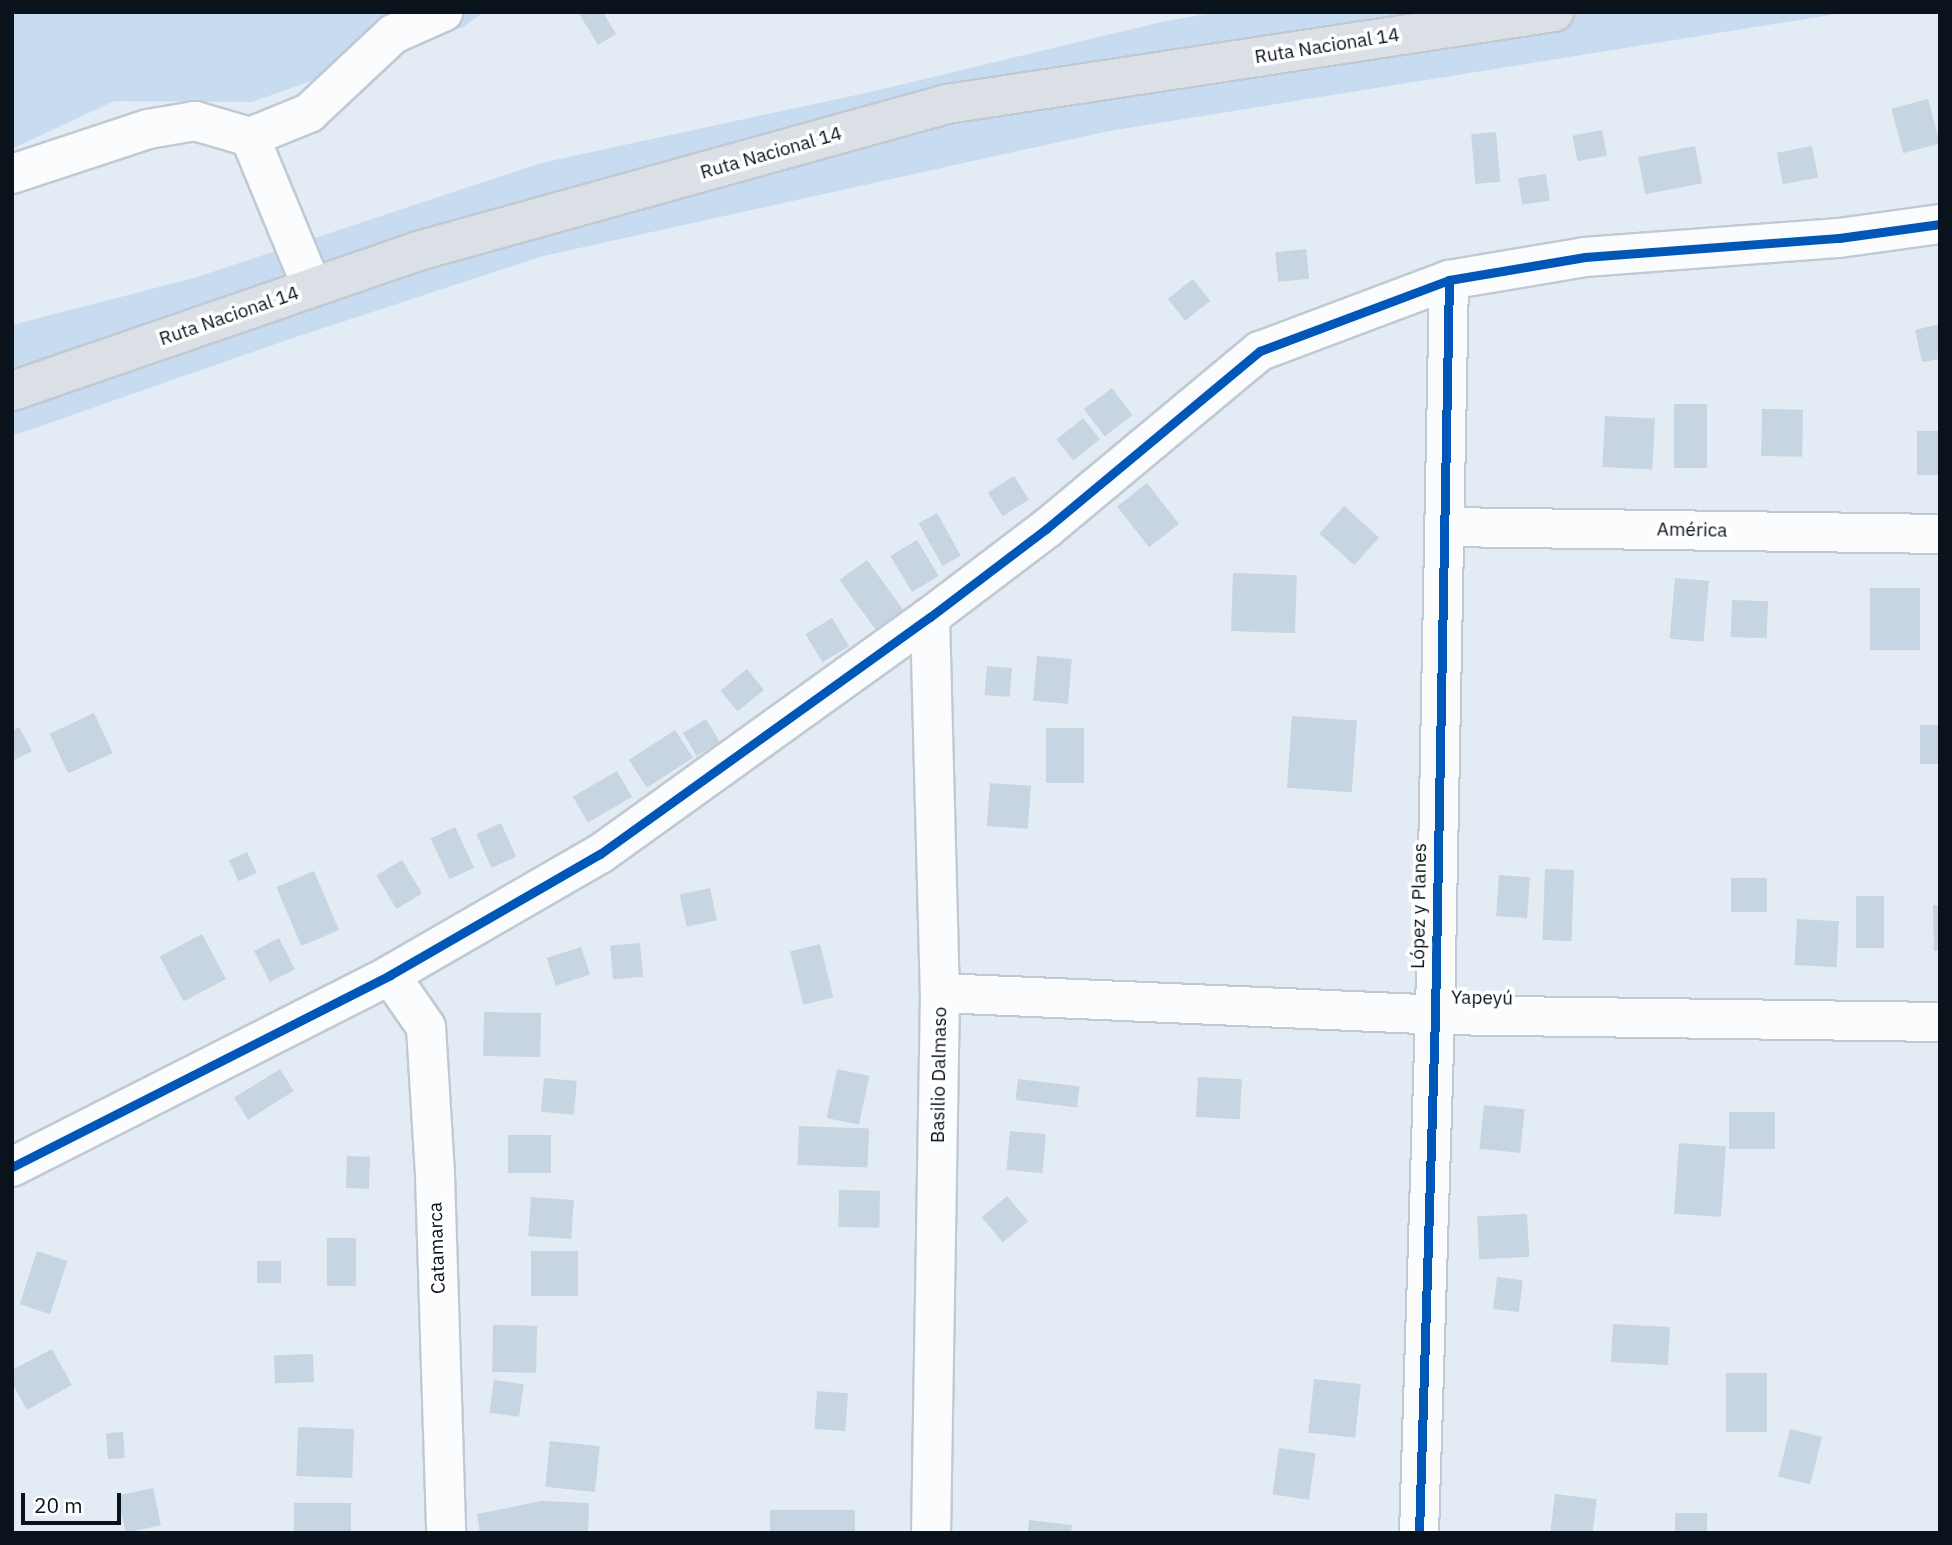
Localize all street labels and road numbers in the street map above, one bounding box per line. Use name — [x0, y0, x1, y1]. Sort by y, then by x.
street label: Ruta Nacional 14 — [1253, 23, 1401, 69]
street label: Ruta Nacional 14 — [698, 122, 844, 184]
street label: Ruta Nacional 14 — [156, 281, 302, 351]
street label: América — [1656, 518, 1728, 542]
street label: López y Planes — [1407, 843, 1431, 969]
street label: Yapeyú — [1451, 986, 1513, 1010]
street label: Basilio Dalmaso — [926, 1007, 952, 1143]
street label: Catamarca — [424, 1202, 450, 1294]

